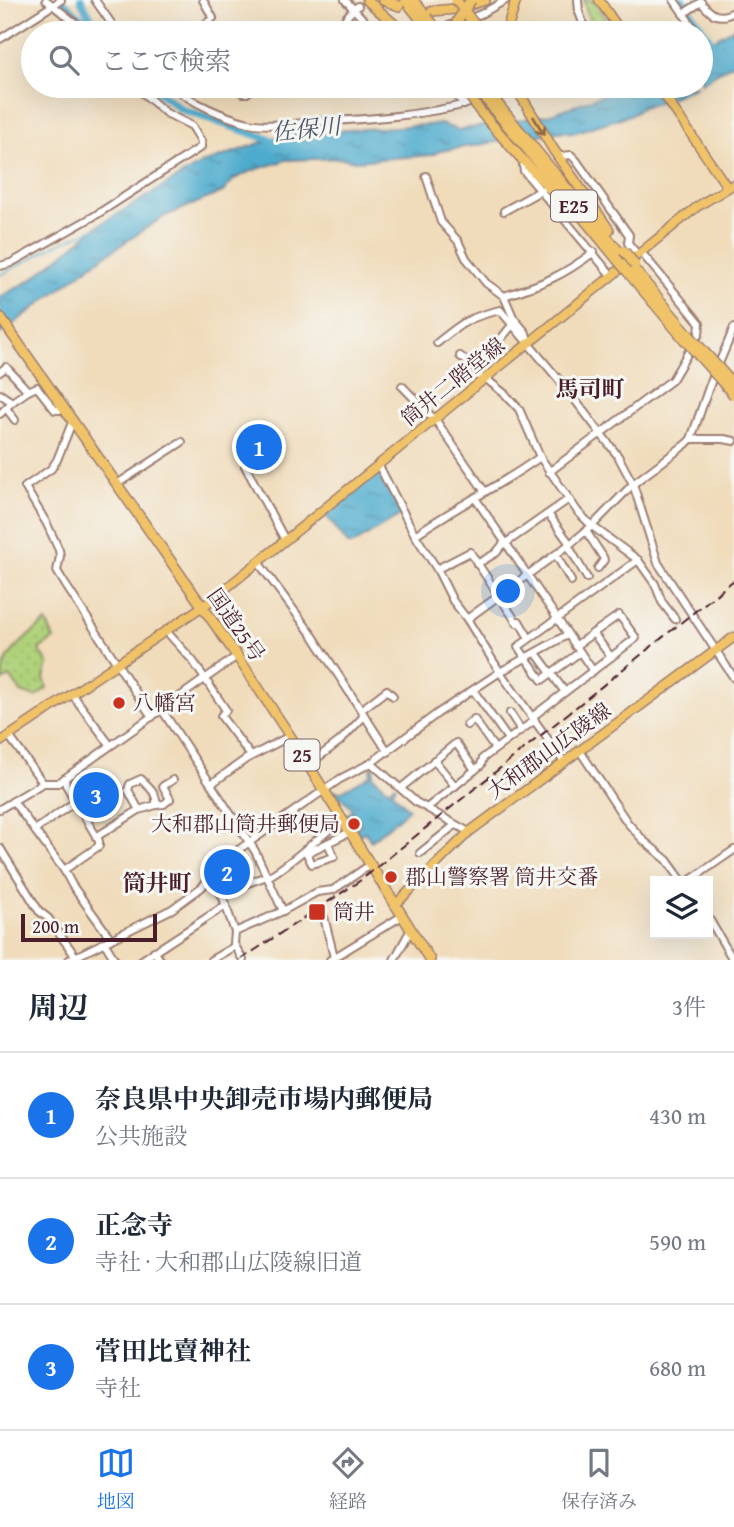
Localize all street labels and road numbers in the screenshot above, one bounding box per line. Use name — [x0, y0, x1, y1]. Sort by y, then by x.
road number: E25 — [551, 190, 597, 222]
street label: 筒井二階堂線 — [394, 330, 511, 433]
street label: 国道25号 — [200, 582, 273, 668]
street label: 大和郡山広陵線 — [480, 695, 617, 806]
road number: 25 — [284, 740, 320, 770]

